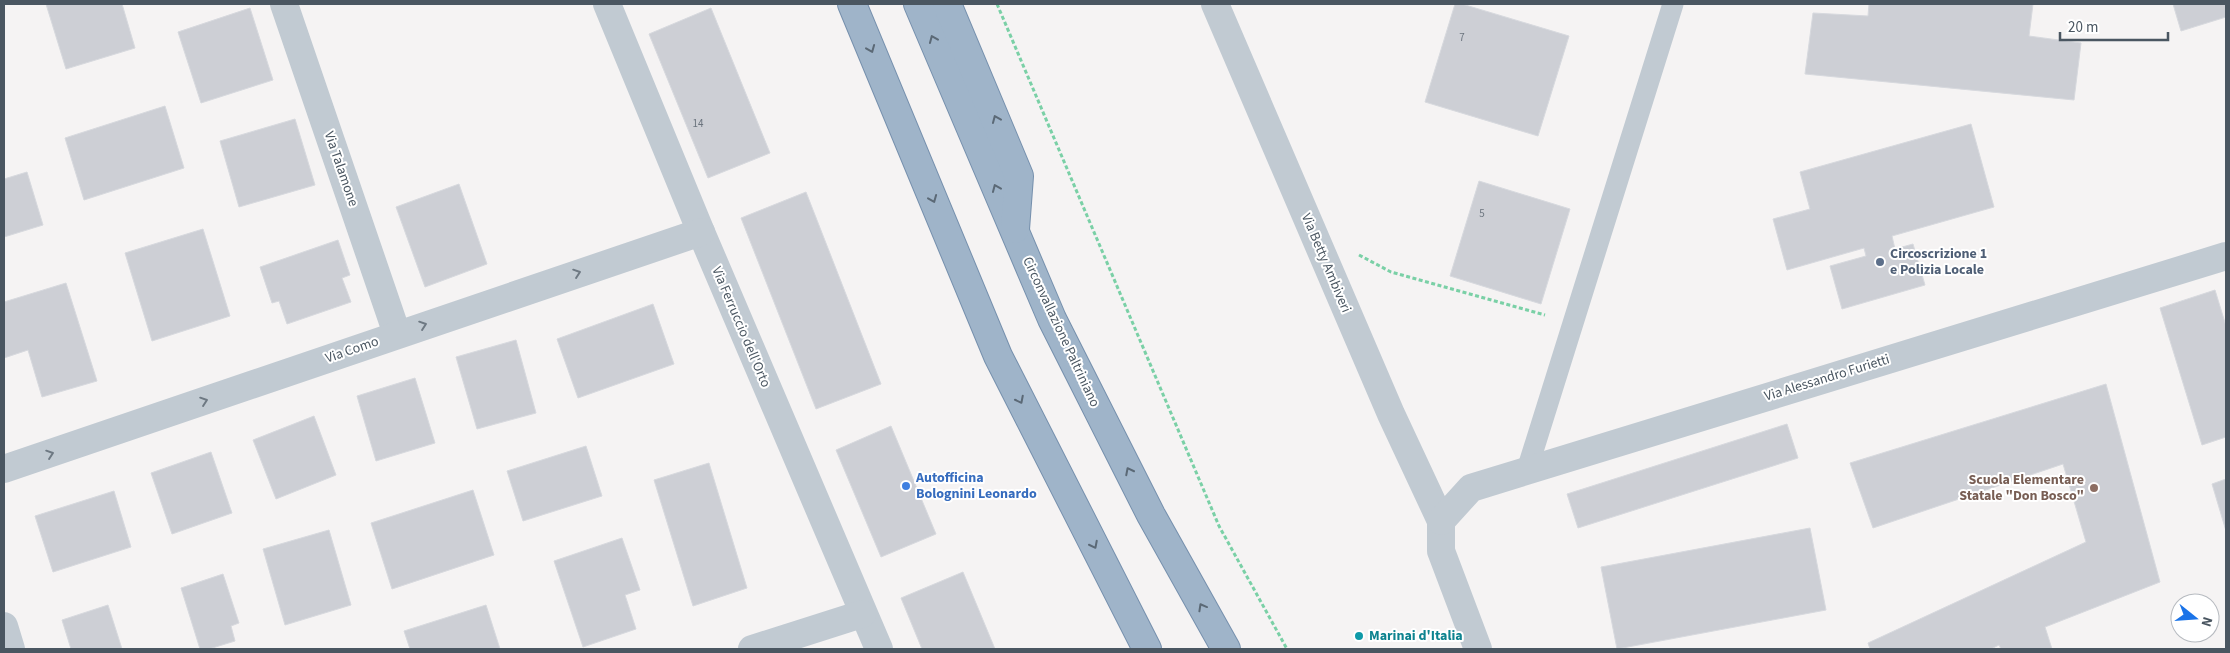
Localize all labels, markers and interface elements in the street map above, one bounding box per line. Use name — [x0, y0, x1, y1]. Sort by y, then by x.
scale bar — [2060, 10, 2168, 42]
text: 20 m — [2068, 17, 2098, 38]
house number: 7 — [1459, 30, 1465, 45]
one-way arrow — [928, 35, 938, 43]
one-way arrow — [865, 44, 875, 53]
one-way arrow — [991, 115, 1002, 124]
house number: 14 — [693, 116, 704, 131]
street label: Via Talamone — [319, 129, 363, 209]
one-way arrow — [992, 184, 1002, 193]
one-way arrow — [927, 194, 937, 203]
house number: 5 — [1479, 206, 1485, 221]
street label: Via Betty Ambiveri — [1296, 210, 1356, 316]
place label: Circoscrizione 1 e Polizia Locale — [1890, 244, 1987, 280]
street label: Circonvallazione Paltriniano — [1017, 254, 1105, 410]
marker: Circoscrizione 1 e Polizia Locale — [1874, 256, 1886, 268]
street label: Via Ferruccio dell'Orto — [707, 264, 775, 390]
one-way arrow — [573, 269, 581, 279]
one-way arrow — [419, 321, 427, 331]
street label: Via Como — [323, 332, 381, 368]
street label: Via Alessandro Furietti — [1762, 349, 1892, 407]
one-way arrow — [1014, 395, 1024, 404]
one-way arrow — [199, 397, 207, 407]
one-way arrow — [45, 449, 54, 459]
place label: Autofficina Bolognini Leonardo — [915, 468, 1037, 504]
one-way arrow — [1125, 468, 1135, 477]
place label: Scuola Elementare Statale "Don Bosco" — [1959, 470, 2084, 506]
marker: Autofficina Bolognini Leonardo — [900, 480, 912, 492]
marker: Scuola Elementare Statale "Don Bosco" — [2088, 482, 2100, 494]
one-way arrow — [1088, 539, 1098, 548]
north arrow — [2170, 593, 2220, 643]
one-way arrow — [1198, 603, 1208, 612]
text: N — [2196, 614, 2217, 629]
place label: Marinai d'Italia — [1369, 626, 1463, 646]
marker: Marinai d'Italia — [1353, 630, 1365, 642]

